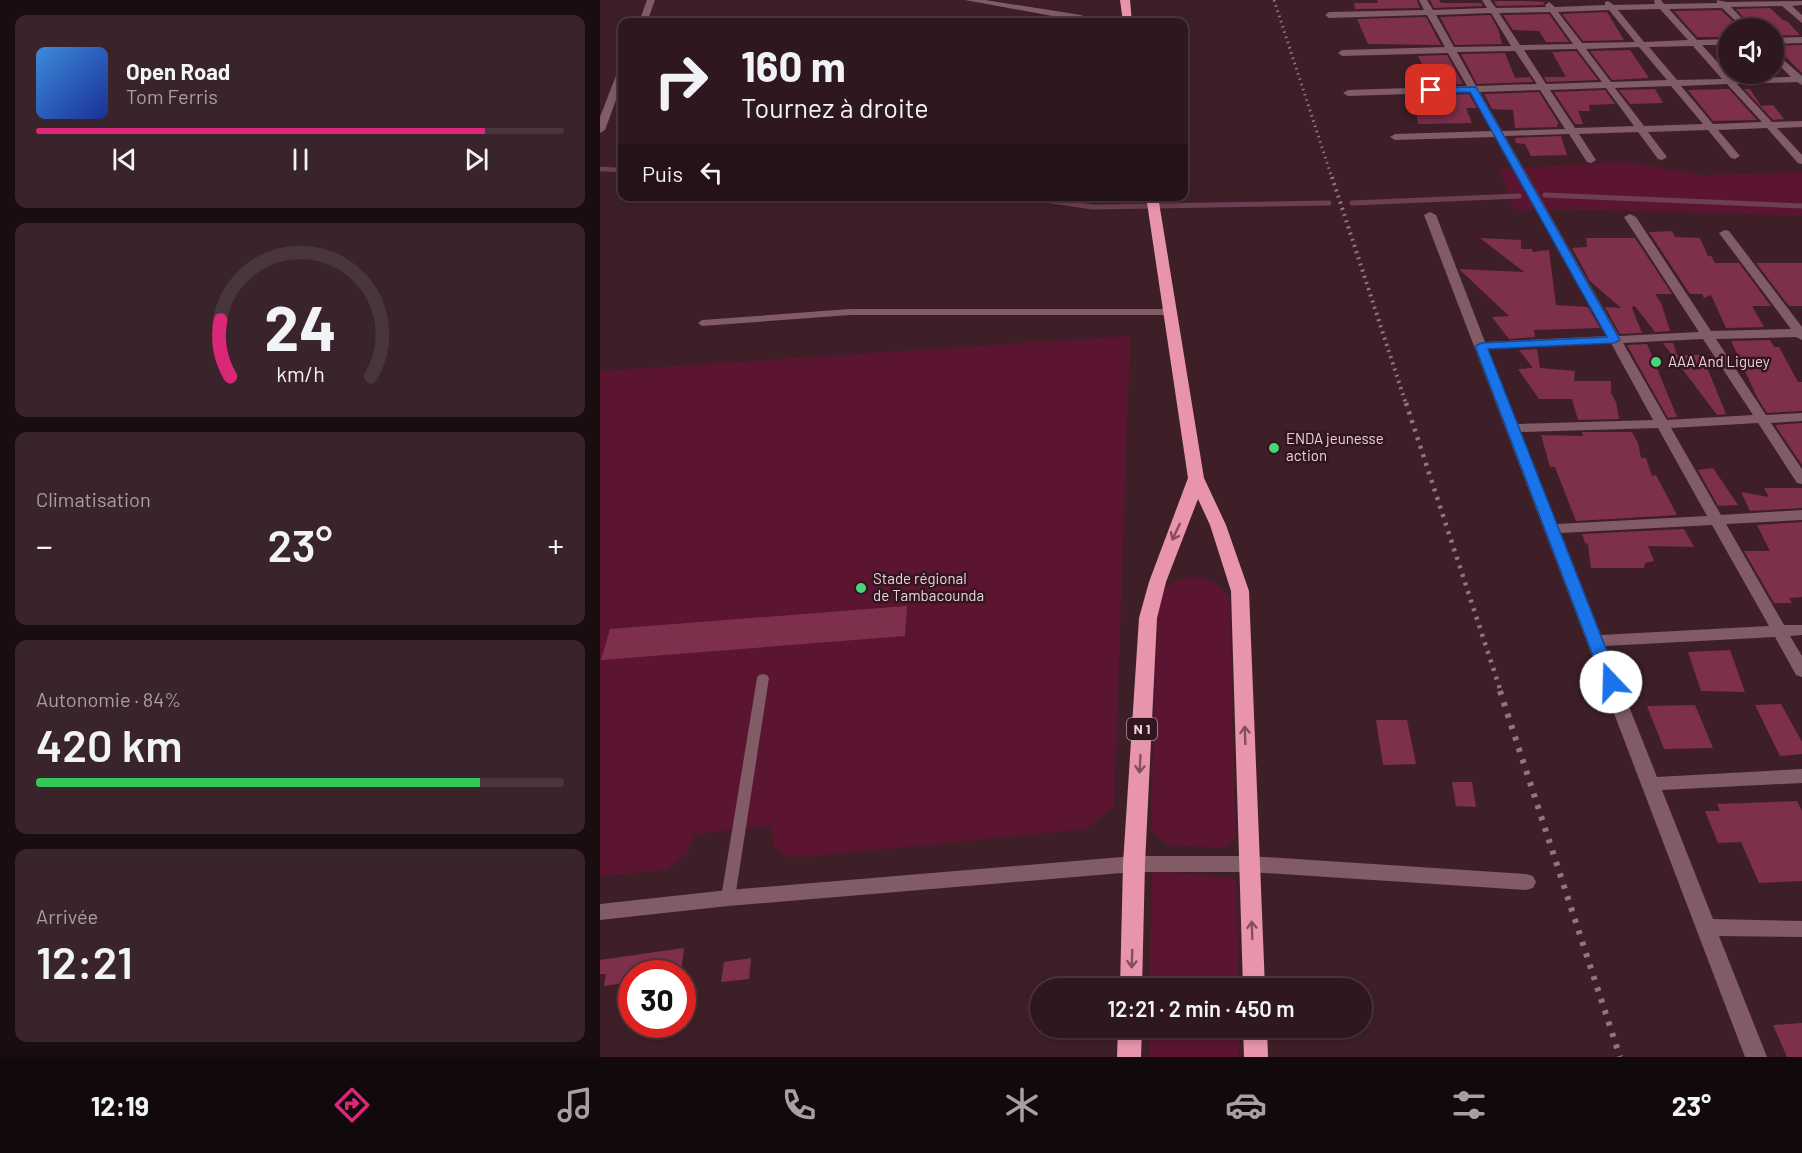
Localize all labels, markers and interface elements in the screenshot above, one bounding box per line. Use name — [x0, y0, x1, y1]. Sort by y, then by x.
map controls — [1718, 18, 1784, 84]
button: sound — [1718, 18, 1784, 84]
text: 160 m — [741, 40, 846, 90]
icon: right — [642, 42, 720, 120]
text: Open Road — [126, 58, 230, 84]
pin — [1405, 64, 1456, 115]
icon: arrive — [1414, 73, 1447, 106]
text: Tom Ferris — [126, 84, 218, 108]
text: Tournez à droite — [741, 91, 929, 123]
icon: previous — [108, 143, 141, 176]
icon: pause — [284, 143, 317, 176]
icon: next — [460, 143, 493, 176]
icon: left — [695, 156, 728, 189]
text: Puis — [642, 160, 683, 186]
text: 24 — [264, 289, 336, 363]
place label: AAA And Liguey — [1668, 352, 1770, 370]
marker: AAA And Liguey — [1649, 355, 1663, 369]
text: km/h — [276, 362, 324, 387]
place label: ENDA jeunesse action — [1286, 429, 1384, 464]
marker: ENDA jeunesse action — [1267, 441, 1281, 455]
text: Climatisation — [36, 487, 151, 511]
text: 23° — [267, 517, 333, 571]
one-way arrow — [1170, 523, 1182, 541]
text: − — [36, 525, 53, 565]
text: + — [548, 525, 564, 565]
place label: Stade régional de Tambacounda — [873, 569, 984, 604]
marker: Stade régional de Tambacounda — [854, 581, 868, 595]
position arrow — [1579, 650, 1643, 714]
text: Autonomie · 84% — [36, 687, 181, 711]
text: 420 km — [36, 717, 182, 771]
road number: N 1 — [1127, 718, 1157, 740]
one-way arrow — [1240, 726, 1251, 746]
one-way arrow — [1134, 754, 1145, 774]
text: Arrivée — [36, 904, 98, 928]
one-way arrow — [1246, 921, 1257, 941]
text: 12:21 — [36, 934, 133, 988]
one-way arrow — [1126, 948, 1137, 968]
speed limit sign: 30 — [618, 960, 696, 1038]
text: 12:21 · 2 min · 450 m — [1108, 995, 1294, 1021]
icon: directions — [331, 1084, 373, 1126]
icon: music — [554, 1084, 596, 1126]
icon: phone — [778, 1084, 820, 1126]
icon: climate — [1001, 1084, 1043, 1126]
icon: car — [1225, 1084, 1267, 1126]
icon: filters — [1448, 1084, 1490, 1126]
text: 12:19 — [91, 1089, 149, 1121]
text: 23° — [1672, 1089, 1711, 1121]

